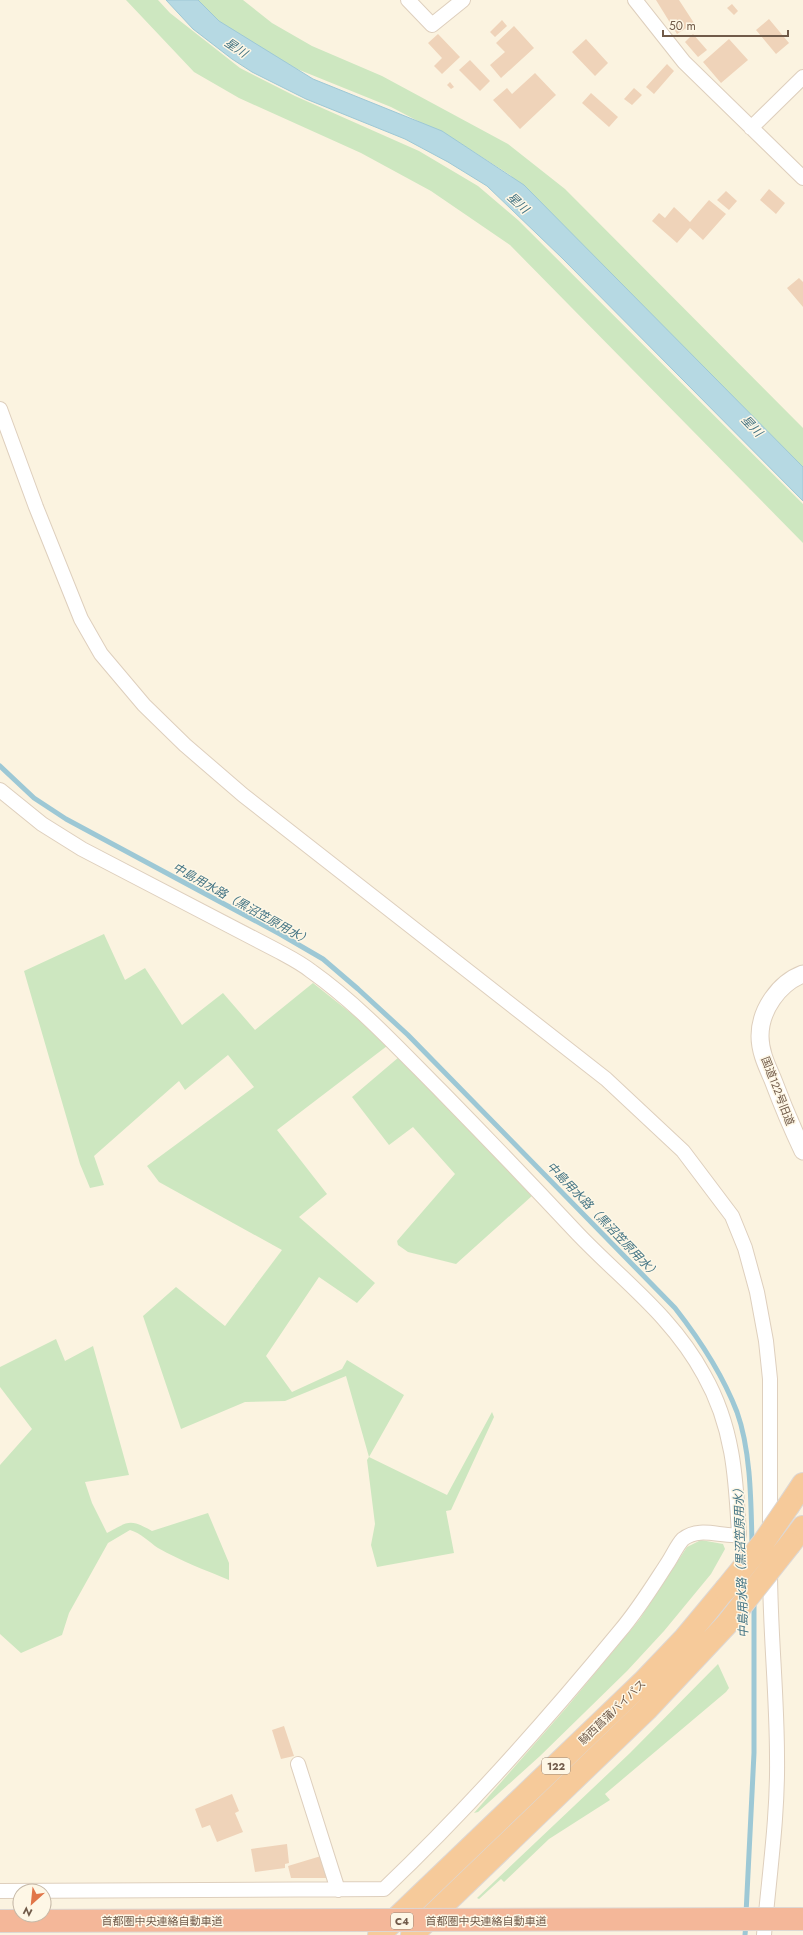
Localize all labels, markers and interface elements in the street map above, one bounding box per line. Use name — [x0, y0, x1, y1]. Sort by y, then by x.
scale bar — [663, 12, 788, 38]
text: 50 m — [669, 17, 696, 35]
water label: 星川 — [221, 34, 253, 63]
water label: 星川 — [503, 188, 534, 219]
water label: 星川 — [737, 411, 768, 442]
water label: 中島用水路（黒沼笠原用水） — [169, 858, 315, 950]
street label: 国道122号旧道 — [758, 1054, 798, 1128]
water label: 中島用水路（黒沼笠原用水） — [542, 1158, 664, 1282]
water label: 中島用水路（黒沼笠原用水） — [729, 1482, 753, 1638]
street label: 騎西菖蒲バイパス — [575, 1676, 649, 1748]
road number: 122 — [542, 1758, 570, 1774]
north arrow — [12, 1883, 52, 1923]
text: N — [20, 1903, 35, 1921]
street label: 首都圏中央連絡自動車道 — [102, 1913, 223, 1929]
road number: C4 — [391, 1913, 413, 1929]
street label: 首都圏中央連絡自動車道 — [426, 1913, 547, 1929]

